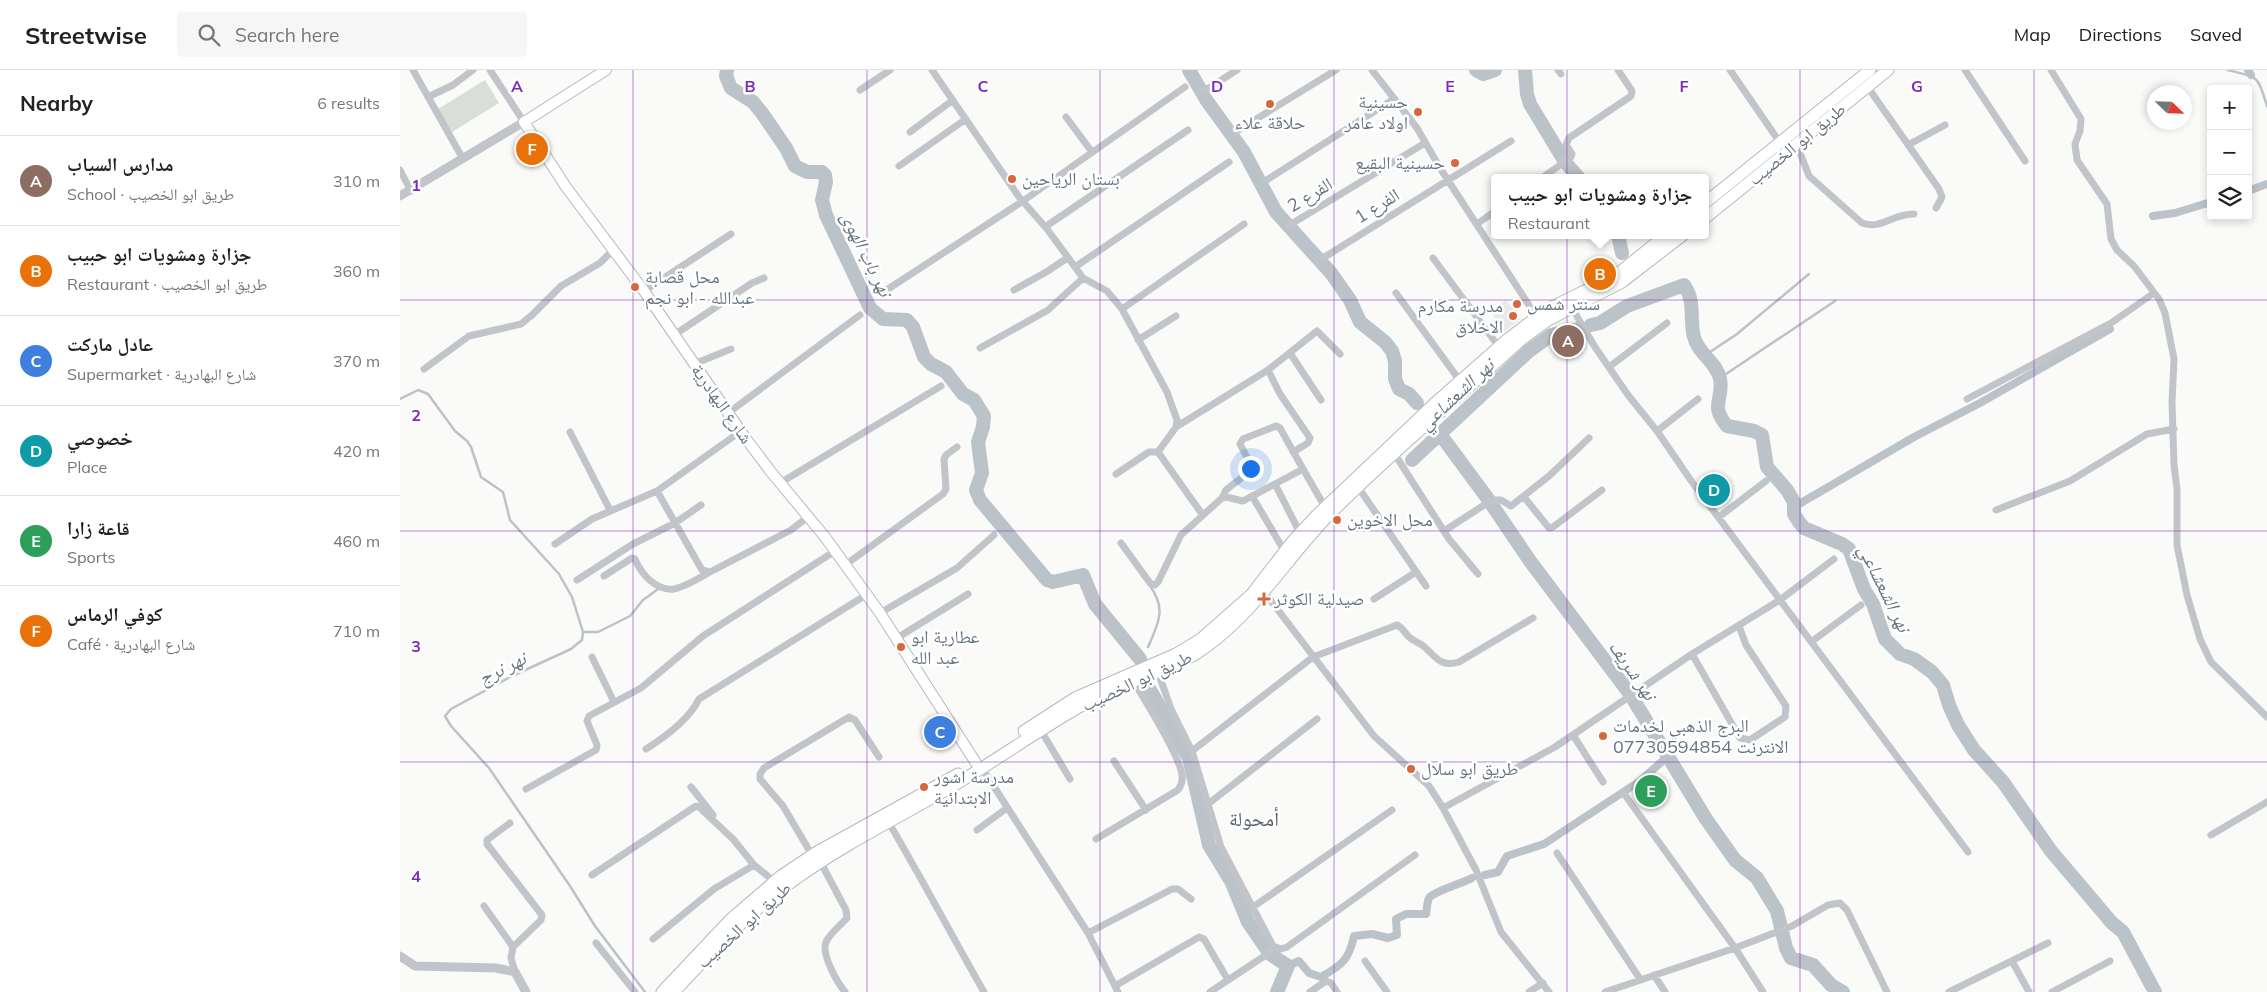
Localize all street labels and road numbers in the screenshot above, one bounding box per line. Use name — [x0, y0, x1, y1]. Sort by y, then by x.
street label: طريق ابو الخصيب — [1743, 97, 1850, 190]
street label: الفرع 2 — [1283, 172, 1337, 217]
street label: الفرع 1 — [1350, 183, 1403, 228]
street label: شارع البهادرية — [686, 359, 758, 448]
street label: طريق ابو الخصيب — [1078, 645, 1196, 716]
street label: طريق ابو الخصيب — [692, 876, 796, 973]

